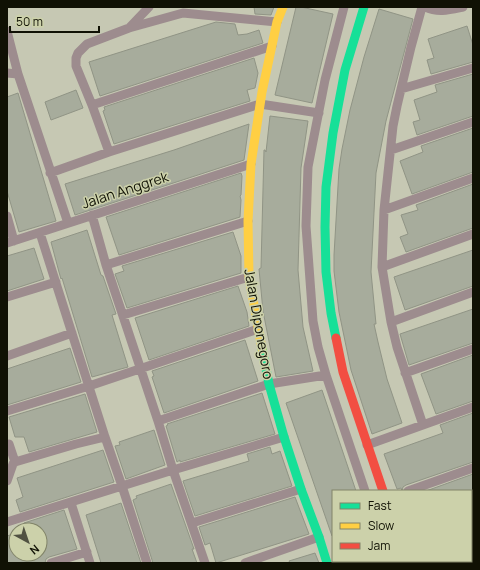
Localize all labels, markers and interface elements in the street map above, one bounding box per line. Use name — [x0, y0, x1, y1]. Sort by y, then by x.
scale bar — [10, 8, 99, 34]
text: 50 m — [16, 13, 43, 30]
street label: Jalan Anggrek — [79, 166, 172, 213]
street label: Jalan Diponegoro — [240, 267, 279, 381]
legend — [332, 490, 472, 562]
text: Fast — [368, 497, 392, 514]
text: Slow — [368, 517, 394, 534]
north arrow — [8, 522, 48, 562]
text: Jam — [368, 537, 390, 554]
text: N — [27, 542, 43, 558]

